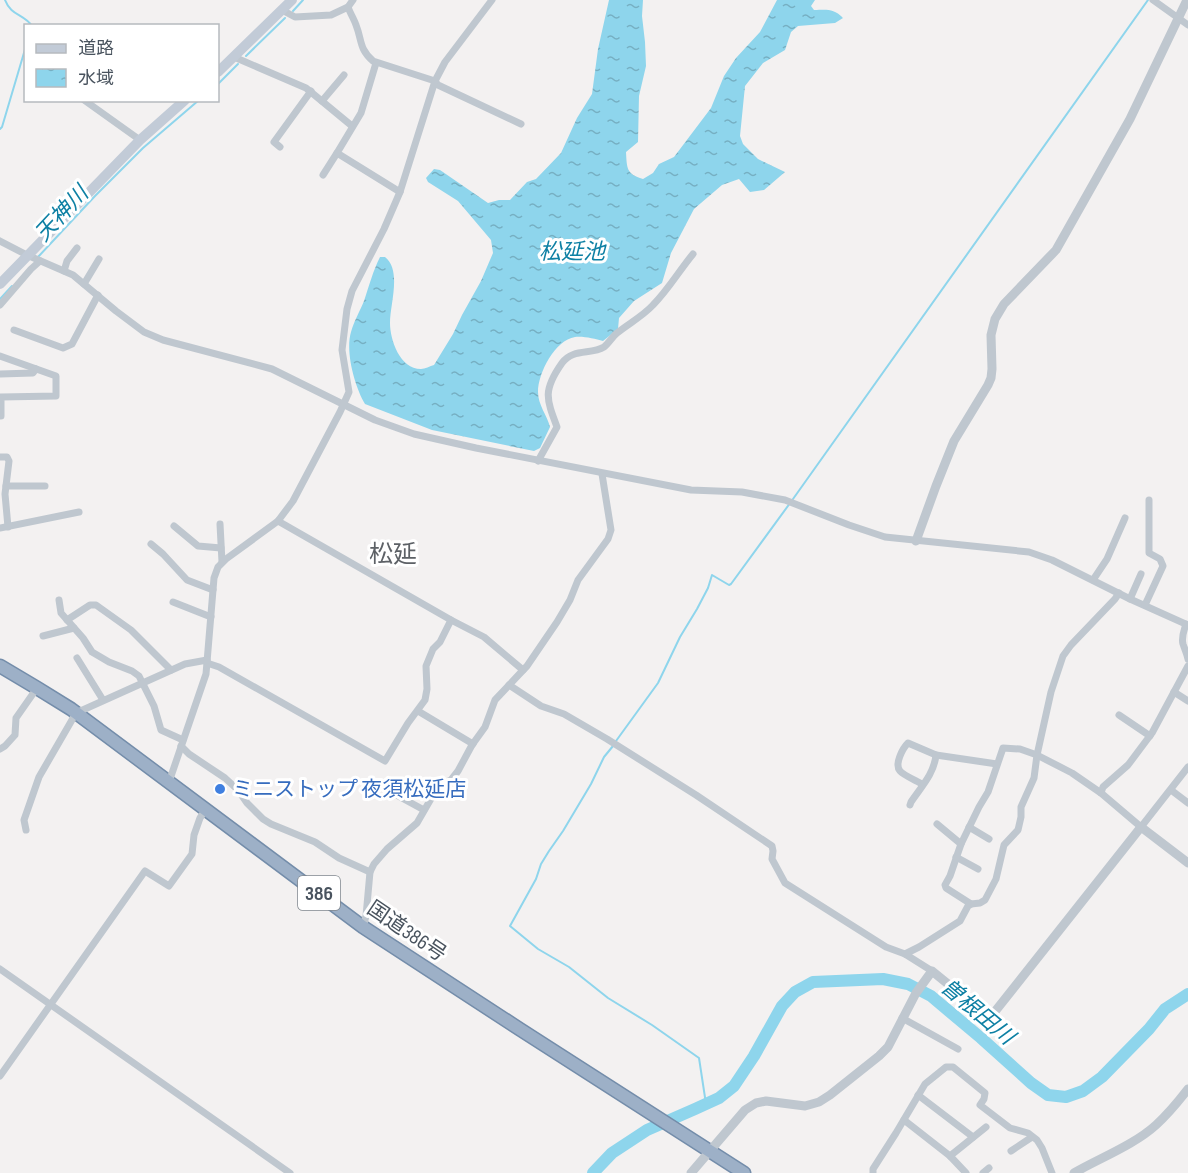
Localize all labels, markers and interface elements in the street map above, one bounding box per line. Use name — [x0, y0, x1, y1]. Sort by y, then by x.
legend — [24, 24, 219, 102]
text: 道路 — [78, 38, 114, 59]
text: 水域 — [78, 68, 114, 89]
water label: 天神川 — [30, 179, 96, 247]
water label: 松延池 — [539, 239, 607, 266]
district label: 松延 — [369, 540, 417, 569]
place label: ミニストップ 夜須松延店 — [232, 777, 466, 802]
marker: ミニストップ 夜須松延店 — [213, 782, 227, 796]
road number: 386 — [298, 876, 340, 910]
street label: 国道386号 — [362, 896, 451, 967]
water label: 曽根田川 — [935, 974, 1021, 1052]

